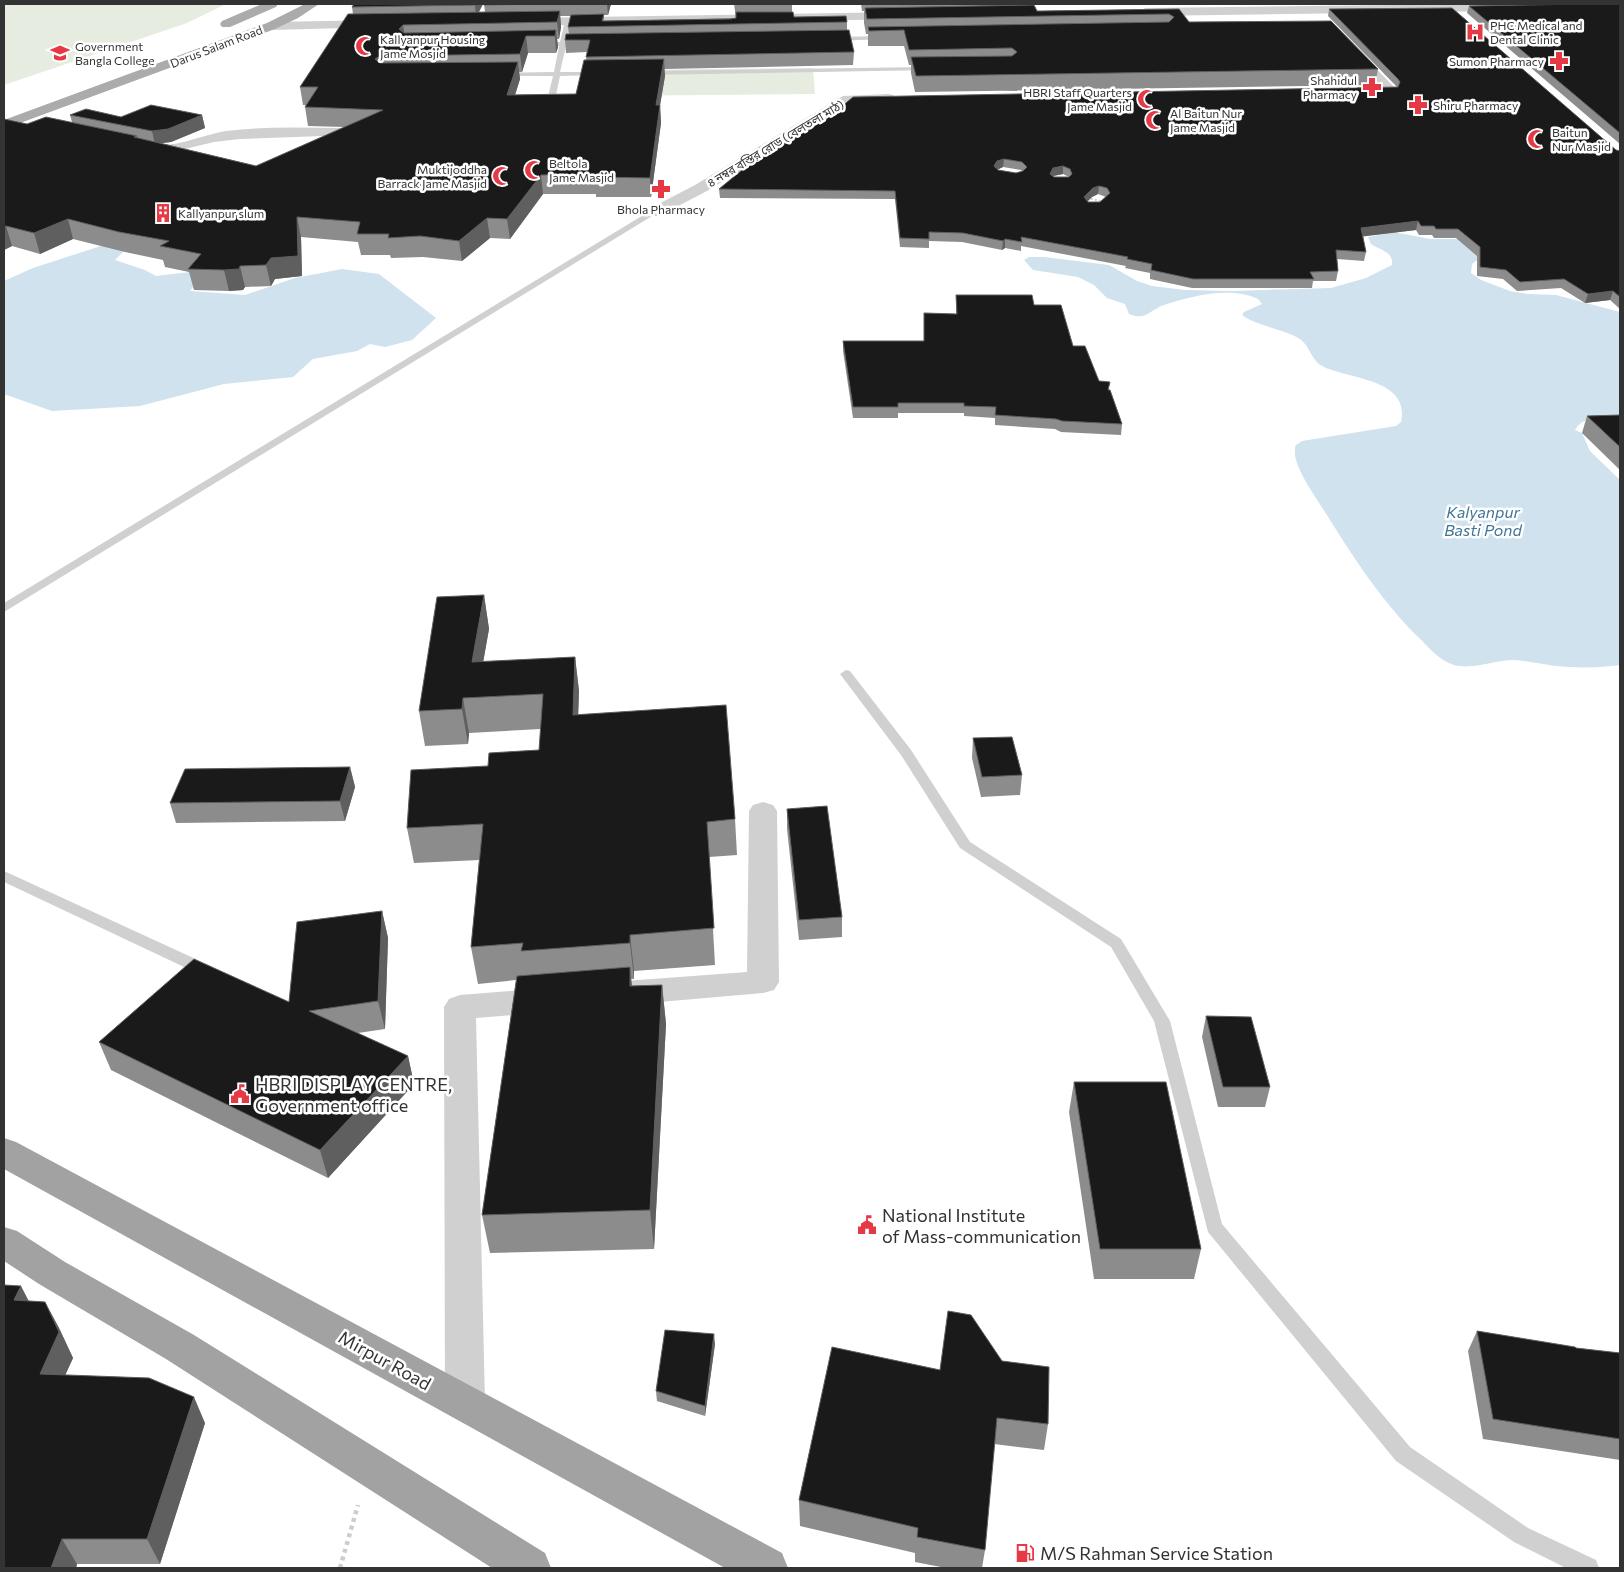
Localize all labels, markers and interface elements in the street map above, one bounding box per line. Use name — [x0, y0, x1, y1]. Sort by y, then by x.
place label: PHC Medical and Dental Clinic — [1490, 18, 1583, 46]
hospital icon: PHC Medical and Dental Clinic — [1464, 21, 1486, 43]
street label: Darus Salam Road — [168, 22, 264, 70]
place label: Kallyanpur Housing Jame Mosjid — [380, 32, 486, 61]
mosque icon: Kallyanpur Housing Jame Mosjid — [354, 35, 376, 57]
place label: Government Bangla College — [75, 39, 155, 67]
school or university icon: Government Bangla College — [49, 42, 71, 64]
pharmacy icon: Sumon Pharmacy — [1548, 50, 1570, 72]
place label: Sumon Pharmacy — [1449, 54, 1544, 68]
place label: Shahidul Pharmacy — [1303, 73, 1357, 101]
pharmacy icon: Shahidul Pharmacy — [1361, 76, 1383, 98]
place label: HBRI Staff Quarters Jame Masjid — [1023, 85, 1132, 114]
mosque icon: HBRI Staff Quarters Jame Masjid — [1136, 88, 1158, 110]
pharmacy icon: Shiru Pharmacy — [1407, 94, 1429, 116]
street label: ৪ নম্বর বস্তির রোড (বেলতলা মাঠ) — [704, 97, 846, 189]
place label: Shiru Pharmacy — [1433, 98, 1518, 112]
place label: Al Baitun Nur Jame Masjid — [1170, 106, 1242, 135]
mosque icon: Al Baitun Nur Jame Masjid — [1144, 109, 1166, 131]
place label: Baitun Nur Masjid — [1552, 125, 1611, 153]
mosque icon: Baitun Nur Masjid — [1526, 128, 1548, 150]
place label: Beltola Jame Masjid — [549, 156, 614, 185]
mosque icon: Beltola Jame Masjid — [523, 159, 545, 181]
place label: Muktijoddha Barrack Jame Masjid — [377, 162, 487, 191]
mosque icon: Muktijoddha Barrack Jame Masjid — [491, 165, 513, 187]
pharmacy icon: Bhola Pharmacy — [650, 178, 672, 200]
building icon: Kallyanpur slum — [152, 202, 174, 224]
place label: Bhola Pharmacy — [617, 202, 705, 216]
place label: Kallyanpur slum — [178, 206, 264, 220]
water label: Kalyanpur Basti Pond — [1444, 502, 1522, 539]
place label: HBRI DISPLAY CENTRE, Government office — [255, 1073, 452, 1116]
public building icon: HBRI DISPLAY CENTRE, Government office — [229, 1083, 251, 1105]
place label: National Institute of Mass-communication — [882, 1204, 1081, 1247]
public building icon: National Institute of Mass-communication — [856, 1214, 878, 1236]
street label: Mirpur Road — [335, 1326, 435, 1394]
fuel station icon: M/S Rahman Service Station — [1014, 1542, 1036, 1564]
place label: M/S Rahman Service Station — [1040, 1542, 1273, 1564]

